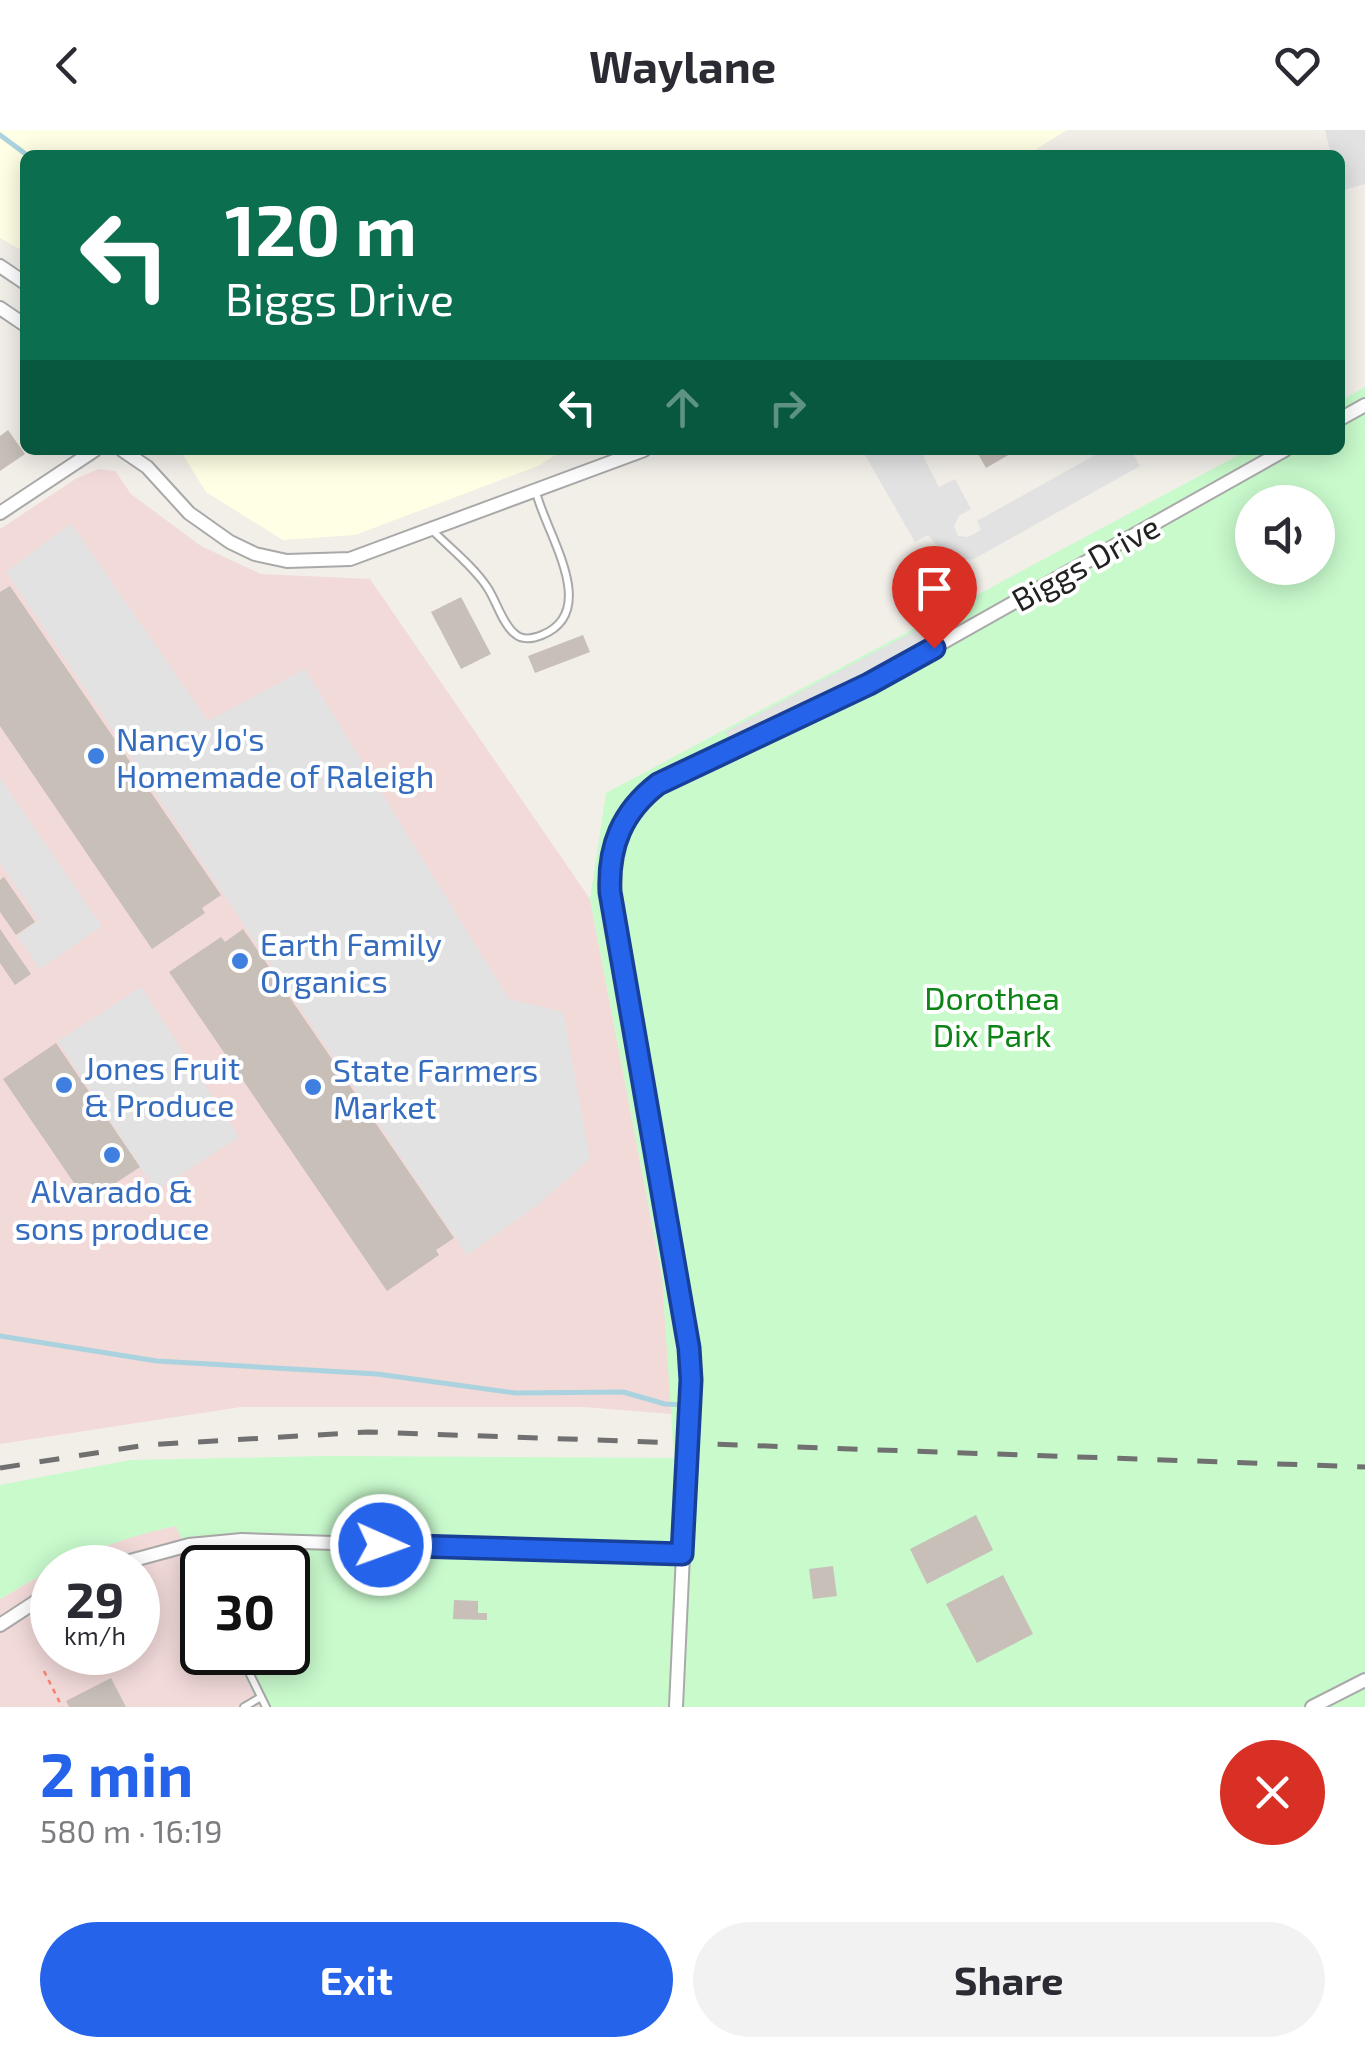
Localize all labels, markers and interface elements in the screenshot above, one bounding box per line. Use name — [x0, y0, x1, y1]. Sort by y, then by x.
icon: back — [40, 38, 95, 93]
text: Waylane — [589, 38, 776, 92]
icon: heart — [1270, 38, 1325, 93]
text: 120 m — [225, 186, 417, 270]
icon: left — [60, 190, 190, 320]
text: Biggs Drive — [225, 271, 454, 325]
icon: left — [550, 380, 605, 435]
icon: ahead — [655, 380, 710, 435]
icon: right — [760, 380, 815, 435]
map controls — [1235, 485, 1335, 585]
button: sound — [1235, 485, 1335, 585]
street label: Biggs Drive — [1005, 506, 1165, 618]
pin — [892, 546, 977, 649]
icon: arrive — [907, 561, 962, 616]
place label: Nancy Jo's Homemade of Raleigh — [116, 719, 434, 794]
marker: Nancy Jo's Homemade of Raleigh — [85, 745, 107, 767]
place label: Earth Family Organics — [260, 924, 442, 999]
marker: Earth Family Organics — [229, 950, 251, 972]
park label: Dorothea Dix Park — [924, 978, 1060, 1053]
place label: Jones Fruit & Produce — [84, 1048, 240, 1123]
place label: State Farmers Market — [333, 1050, 538, 1125]
marker: Jones Fruit & Produce — [53, 1074, 75, 1096]
marker: State Farmers Market — [302, 1076, 324, 1098]
marker: Alvarado & sons produce — [101, 1144, 123, 1166]
place label: Alvarado & sons produce — [15, 1171, 209, 1246]
position arrow — [329, 1493, 433, 1597]
speed limit sign: 30 — [180, 1545, 310, 1675]
text: 29 — [66, 1568, 124, 1628]
text: km/h — [64, 1620, 126, 1650]
text: 2 min — [40, 1737, 193, 1809]
button: close — [1220, 1740, 1325, 1845]
text: 580 m · 16:19 — [40, 1811, 223, 1849]
button: Exit — [40, 1922, 673, 2037]
button: Share — [693, 1922, 1325, 2037]

